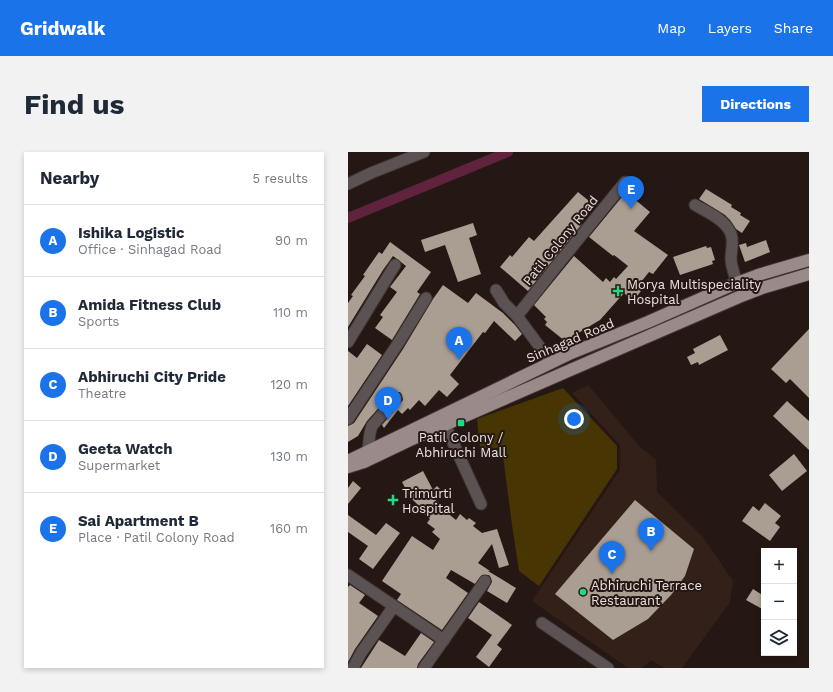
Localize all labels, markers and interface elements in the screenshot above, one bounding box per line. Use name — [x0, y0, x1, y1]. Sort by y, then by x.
text: Gridwalk — [20, 17, 105, 40]
text: Map — [657, 20, 686, 36]
text: Layers — [708, 20, 752, 36]
text: Share — [774, 20, 813, 36]
button: Directions — [702, 86, 809, 122]
text: Find us — [24, 88, 124, 121]
text: Nearby — [40, 168, 99, 188]
text: 5 results — [253, 171, 308, 186]
pin: E — [618, 176, 644, 209]
street label: Patil Colony Road — [520, 193, 601, 288]
text: Ishika Logistic — [78, 224, 185, 242]
text: A — [49, 233, 57, 248]
text: 90 m — [275, 233, 308, 248]
text: Office · Sinhagad Road — [78, 242, 222, 257]
place label: Morya Multispeciality Hospital — [627, 277, 761, 307]
marker: Morya Multispeciality Hospital — [612, 285, 624, 297]
text: Amida Fitness Club — [78, 296, 221, 314]
text: B — [49, 305, 57, 320]
text: 110 m — [273, 305, 308, 320]
text: Sports — [78, 314, 119, 329]
street label: Sinhagad Road — [524, 315, 616, 366]
pin: A — [446, 327, 472, 360]
text: Abhiruchi City Pride — [78, 368, 226, 386]
text: C — [49, 377, 57, 392]
text: 120 m — [270, 377, 308, 392]
text: Theatre — [78, 386, 126, 401]
pin: D — [375, 387, 401, 420]
your location — [564, 409, 584, 429]
marker: Patil Colony / Abhiruchi Mall — [456, 418, 466, 428]
place label: Patil Colony / Abhiruchi Mall — [415, 430, 507, 460]
text: Geeta Watch — [78, 440, 172, 458]
text: D — [48, 449, 58, 464]
text: 130 m — [270, 449, 308, 464]
text: Supermarket — [78, 458, 160, 473]
place label: Trimurti Hospital — [402, 486, 455, 516]
marker: Trimurti Hospital — [387, 494, 399, 506]
text: Sai Apartment B — [78, 512, 199, 530]
pin: B — [638, 518, 664, 551]
text: E — [49, 521, 57, 536]
text: 160 m — [270, 521, 308, 536]
text: Place · Patil Colony Road — [78, 530, 235, 545]
pin: C — [599, 541, 625, 574]
map controls — [761, 548, 797, 656]
button: + — [761, 548, 797, 584]
place label: Abhiruchi Terrace Restaurant — [591, 578, 702, 608]
button: − — [761, 584, 797, 620]
marker: Abhiruchi Terrace Restaurant — [578, 587, 588, 597]
button: layers — [761, 620, 797, 656]

